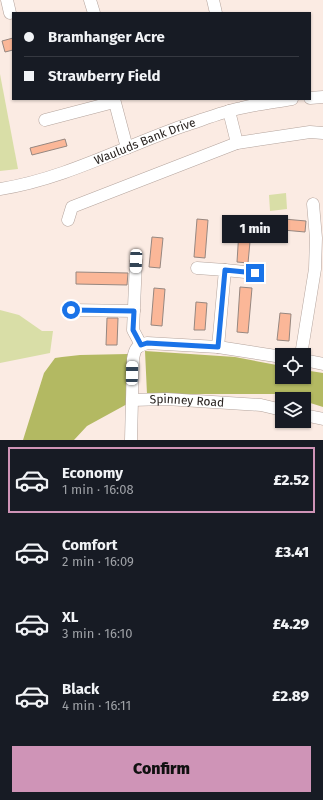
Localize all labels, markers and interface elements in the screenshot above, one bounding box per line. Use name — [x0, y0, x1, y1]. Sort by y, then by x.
text: Bramhanger Acre — [48, 28, 165, 46]
text: Strawberry Field — [48, 67, 161, 85]
street label: Wauluds Bank Drive — [92, 115, 198, 167]
callout: 1 min — [222, 215, 288, 243]
text: 1 min — [239, 221, 271, 236]
car — [130, 249, 142, 273]
route end — [246, 264, 264, 282]
route start — [62, 301, 80, 319]
map controls — [275, 348, 311, 428]
button: locate — [275, 348, 311, 384]
car — [126, 361, 138, 385]
street label: Spinney Road — [150, 392, 225, 410]
button: layers — [275, 392, 311, 428]
icon: car — [14, 462, 50, 498]
text: Economy — [62, 464, 123, 482]
text: £2.52 — [273, 471, 309, 489]
text: 1 min · 16:08 — [62, 482, 134, 497]
icon: car — [14, 534, 50, 570]
text: Comfort — [62, 536, 118, 554]
text: £3.41 — [275, 543, 309, 561]
text: 2 min · 16:09 — [62, 554, 134, 569]
icon: car — [14, 606, 50, 642]
text: XL — [62, 608, 78, 626]
text: £4.29 — [273, 615, 309, 633]
text: 3 min · 16:10 — [62, 626, 132, 641]
icon: car — [14, 678, 50, 714]
text: Black — [62, 680, 99, 698]
text: £2.89 — [272, 687, 309, 705]
text: 4 min · 16:11 — [62, 698, 131, 713]
button: Confirm — [12, 746, 311, 792]

